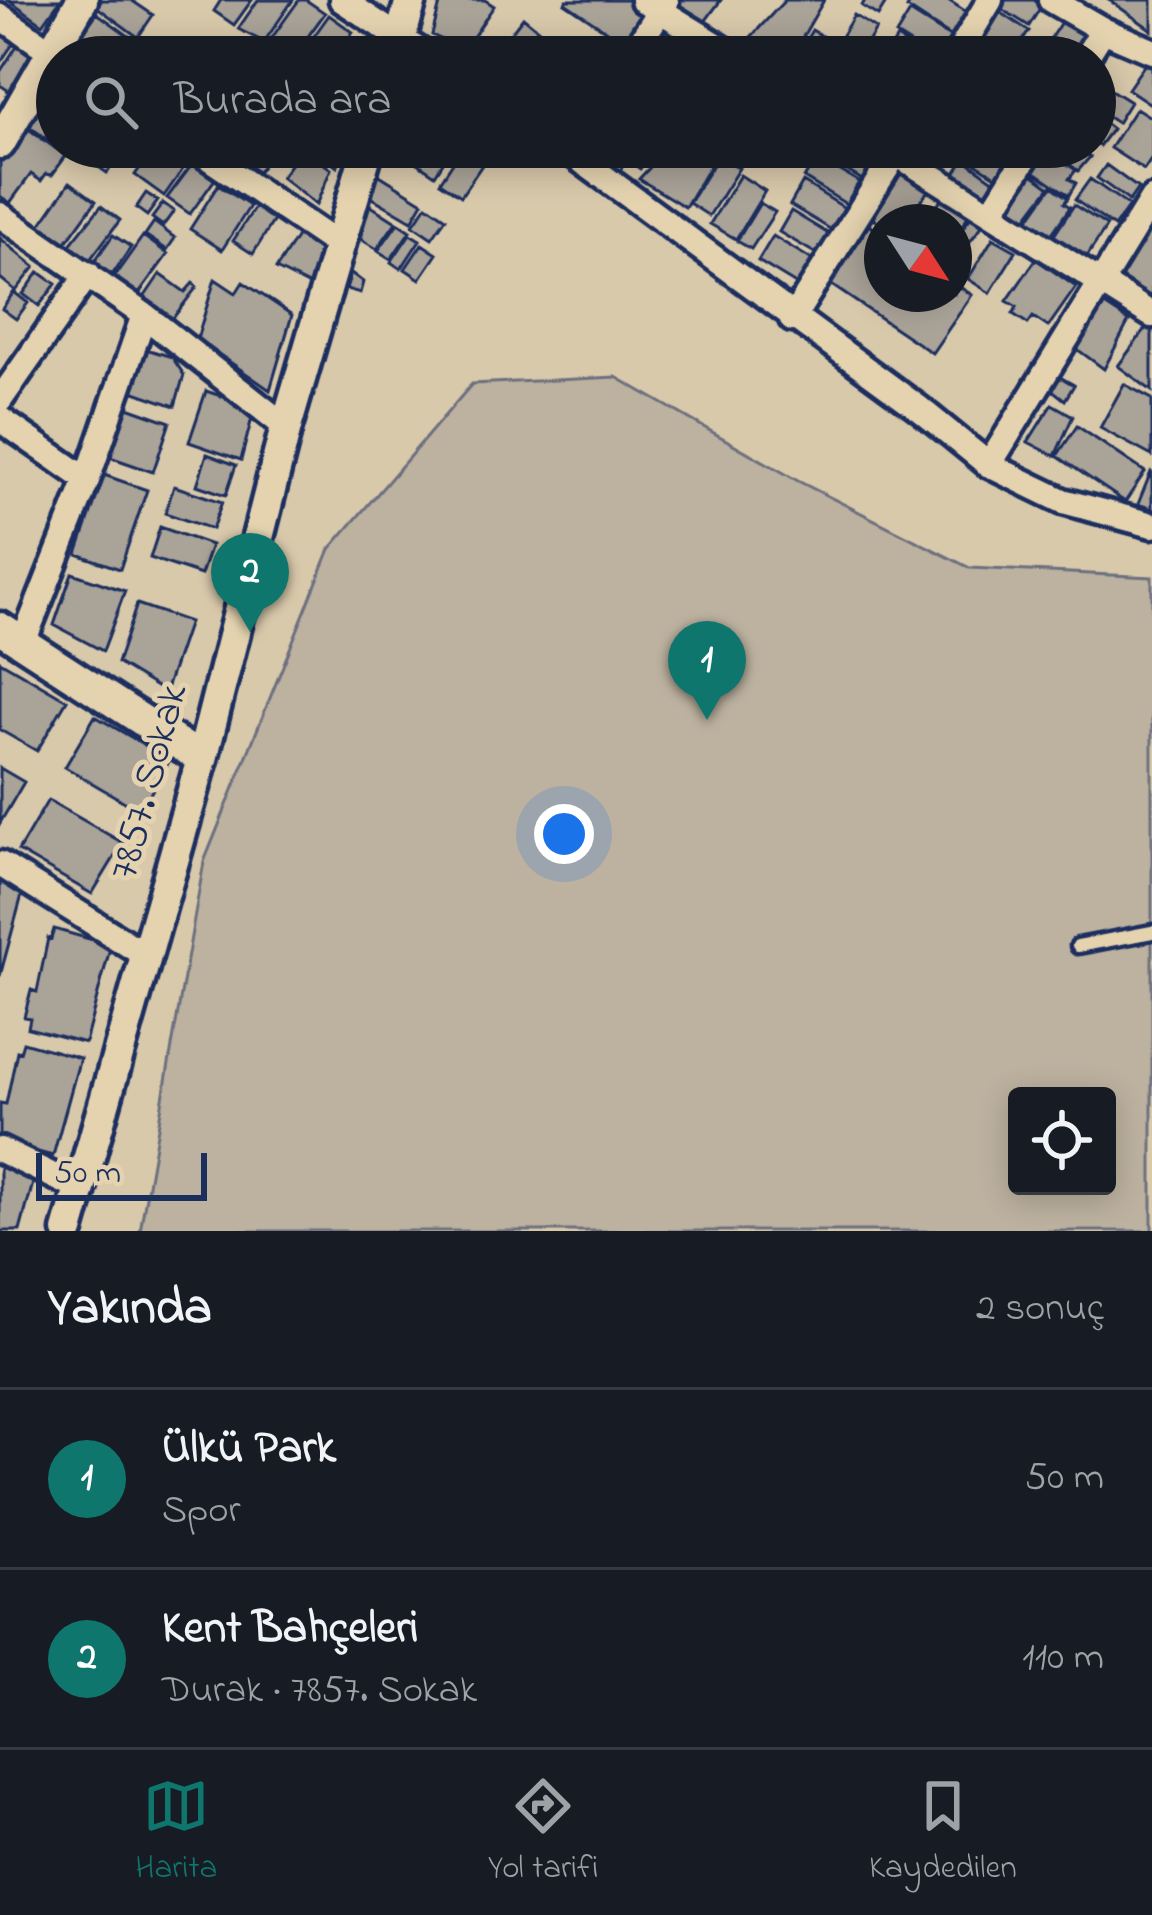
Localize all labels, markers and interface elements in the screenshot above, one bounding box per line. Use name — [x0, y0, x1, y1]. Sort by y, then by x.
search box — [36, 36, 1116, 168]
icon: search — [78, 69, 144, 135]
text: Burada ara — [174, 69, 392, 135]
north arrow — [864, 204, 972, 312]
pin: 2 — [211, 533, 289, 632]
pin: 1 — [668, 621, 746, 720]
street label: 7857. Sokak — [95, 677, 206, 887]
your location — [534, 804, 594, 864]
map controls — [1008, 1087, 1116, 1195]
button: locate — [1008, 1087, 1116, 1195]
scale bar — [36, 1147, 207, 1200]
text: 50 m — [54, 1150, 121, 1198]
text: Yakında — [48, 1272, 212, 1347]
text: 2 sonuç — [976, 1281, 1104, 1338]
text: Ülkü Park — [162, 1417, 336, 1483]
text: 1 — [81, 1450, 93, 1507]
text: 50 m — [1025, 1450, 1104, 1507]
text: Spor — [162, 1483, 241, 1540]
text: Kent Bahçeleri — [162, 1597, 418, 1663]
text: 2 — [77, 1630, 97, 1687]
text: 110 m — [1022, 1630, 1104, 1687]
text: Durak · 7857. Sokak — [162, 1663, 477, 1720]
tab: Harita — [135, 1773, 217, 1893]
tab: Yol tarifi — [488, 1773, 598, 1893]
tab: Kaydedilen — [869, 1773, 1017, 1893]

